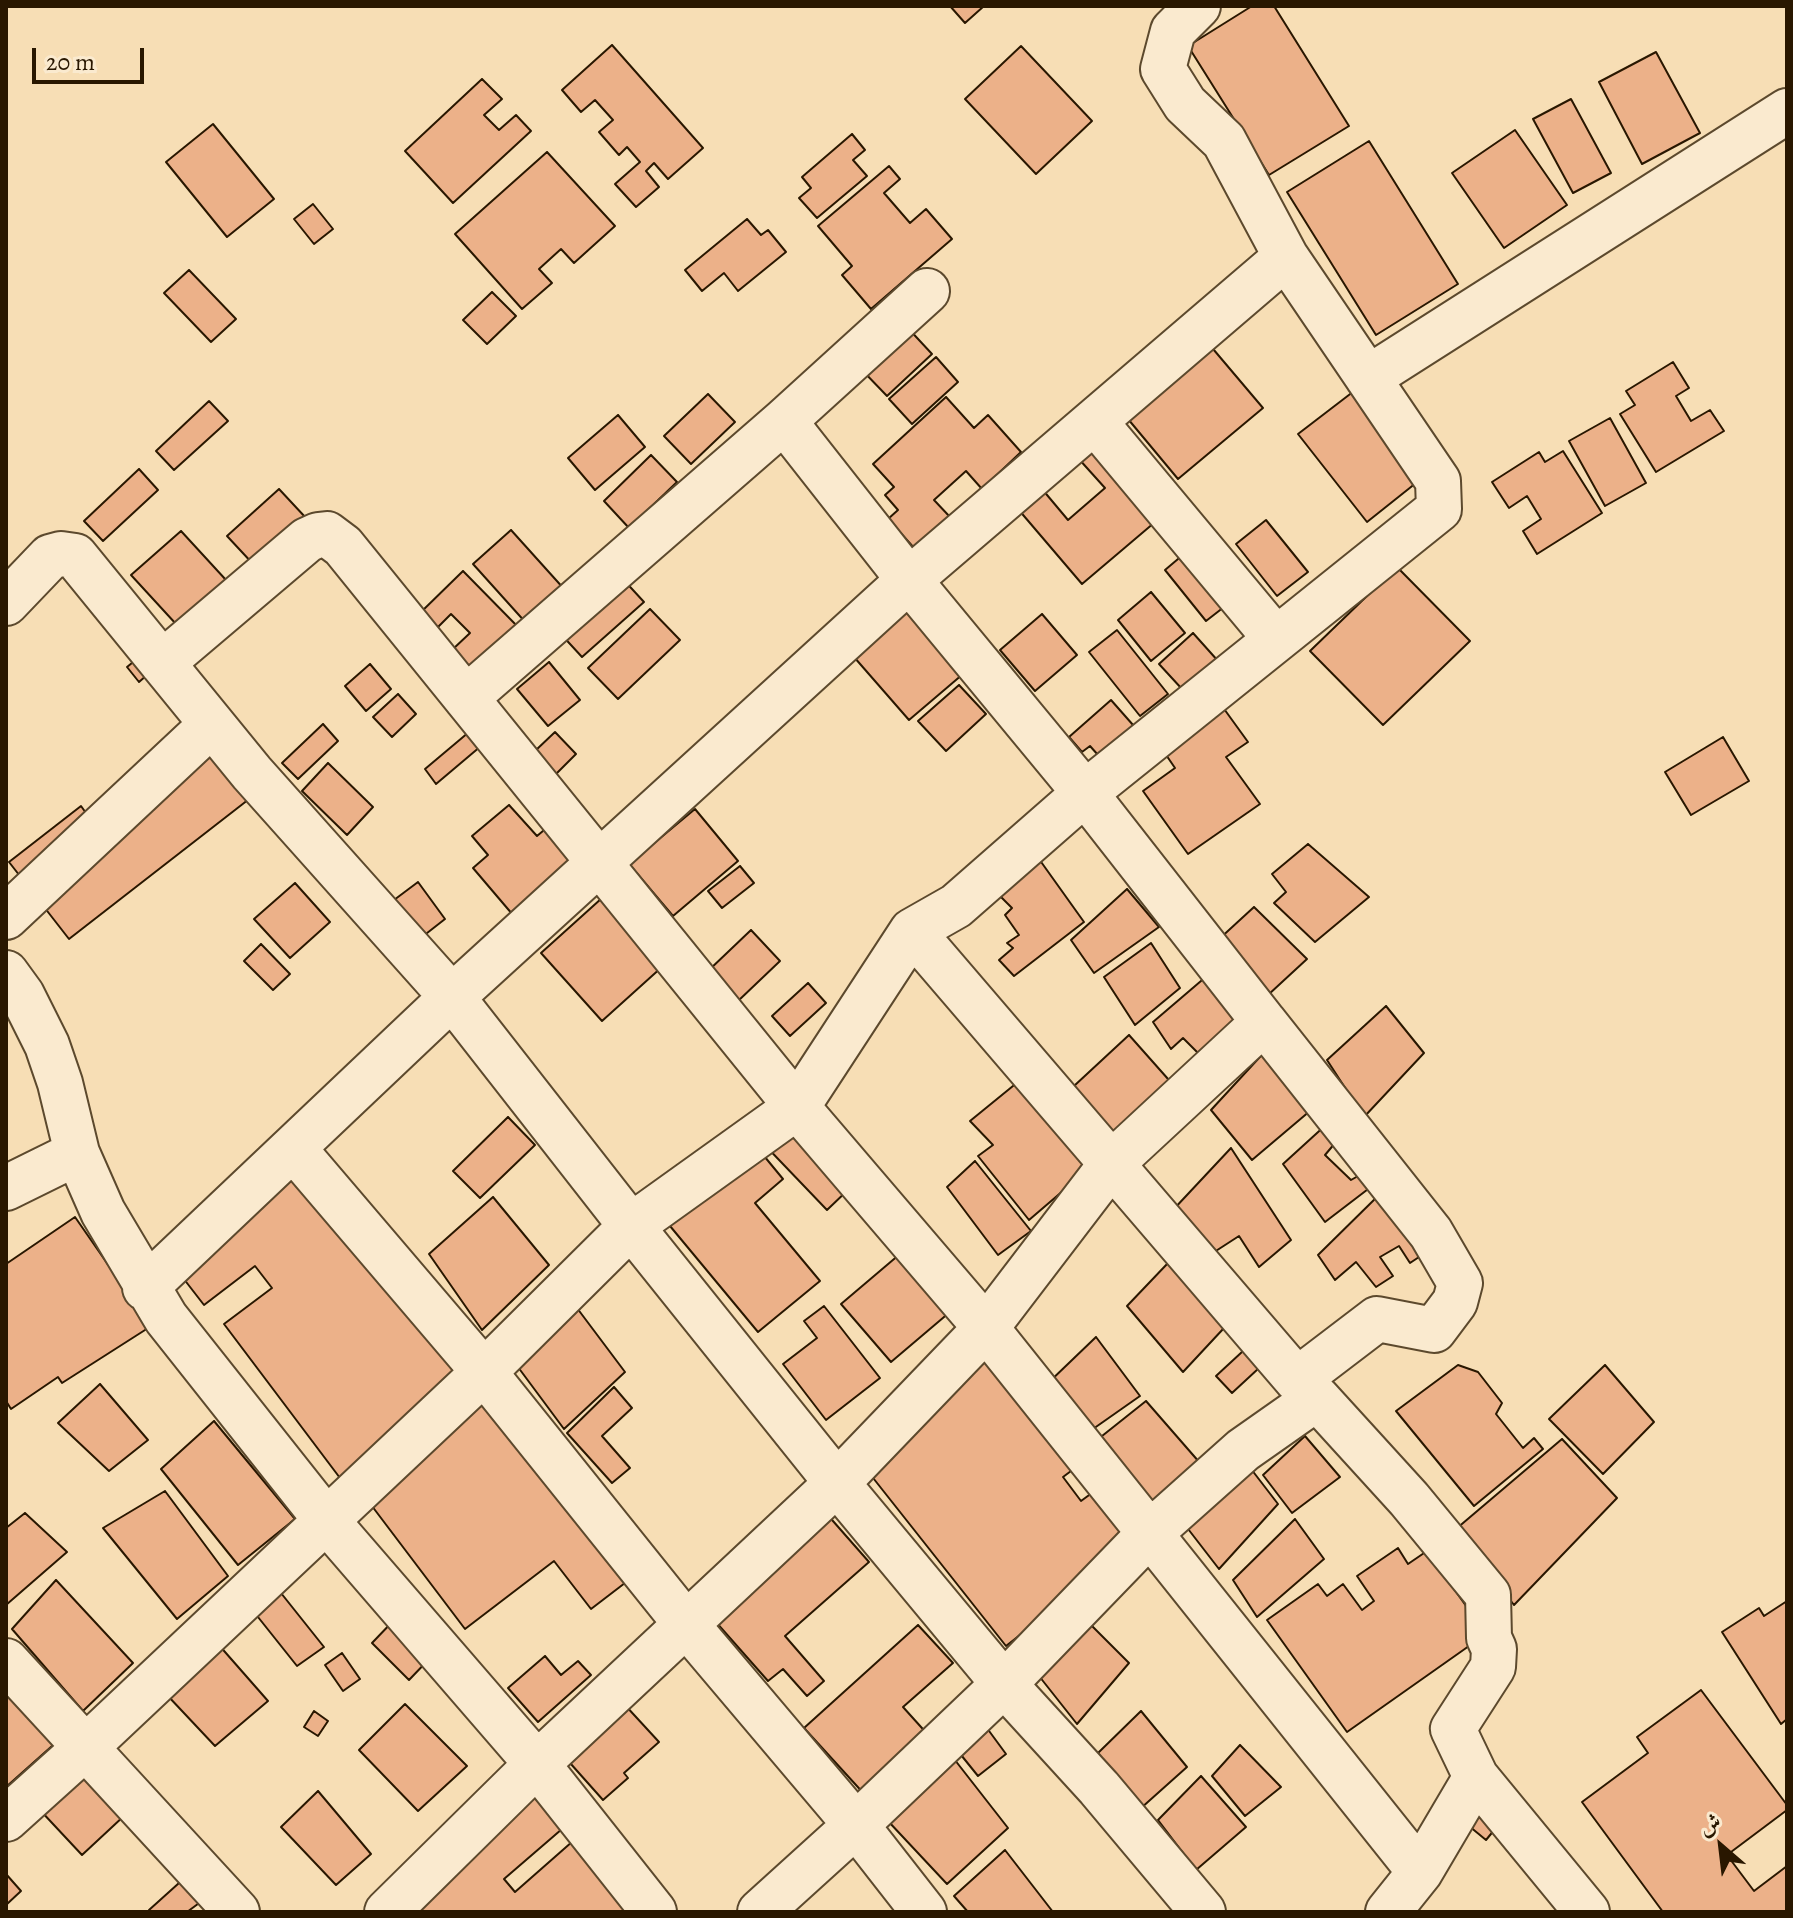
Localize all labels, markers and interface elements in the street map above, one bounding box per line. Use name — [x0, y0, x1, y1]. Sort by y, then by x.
scale bar — [36, 32, 148, 82]
text: 20 m — [46, 46, 95, 78]
north arrow — [1681, 1806, 1761, 1886]
text: ش — [1693, 1806, 1726, 1843]

